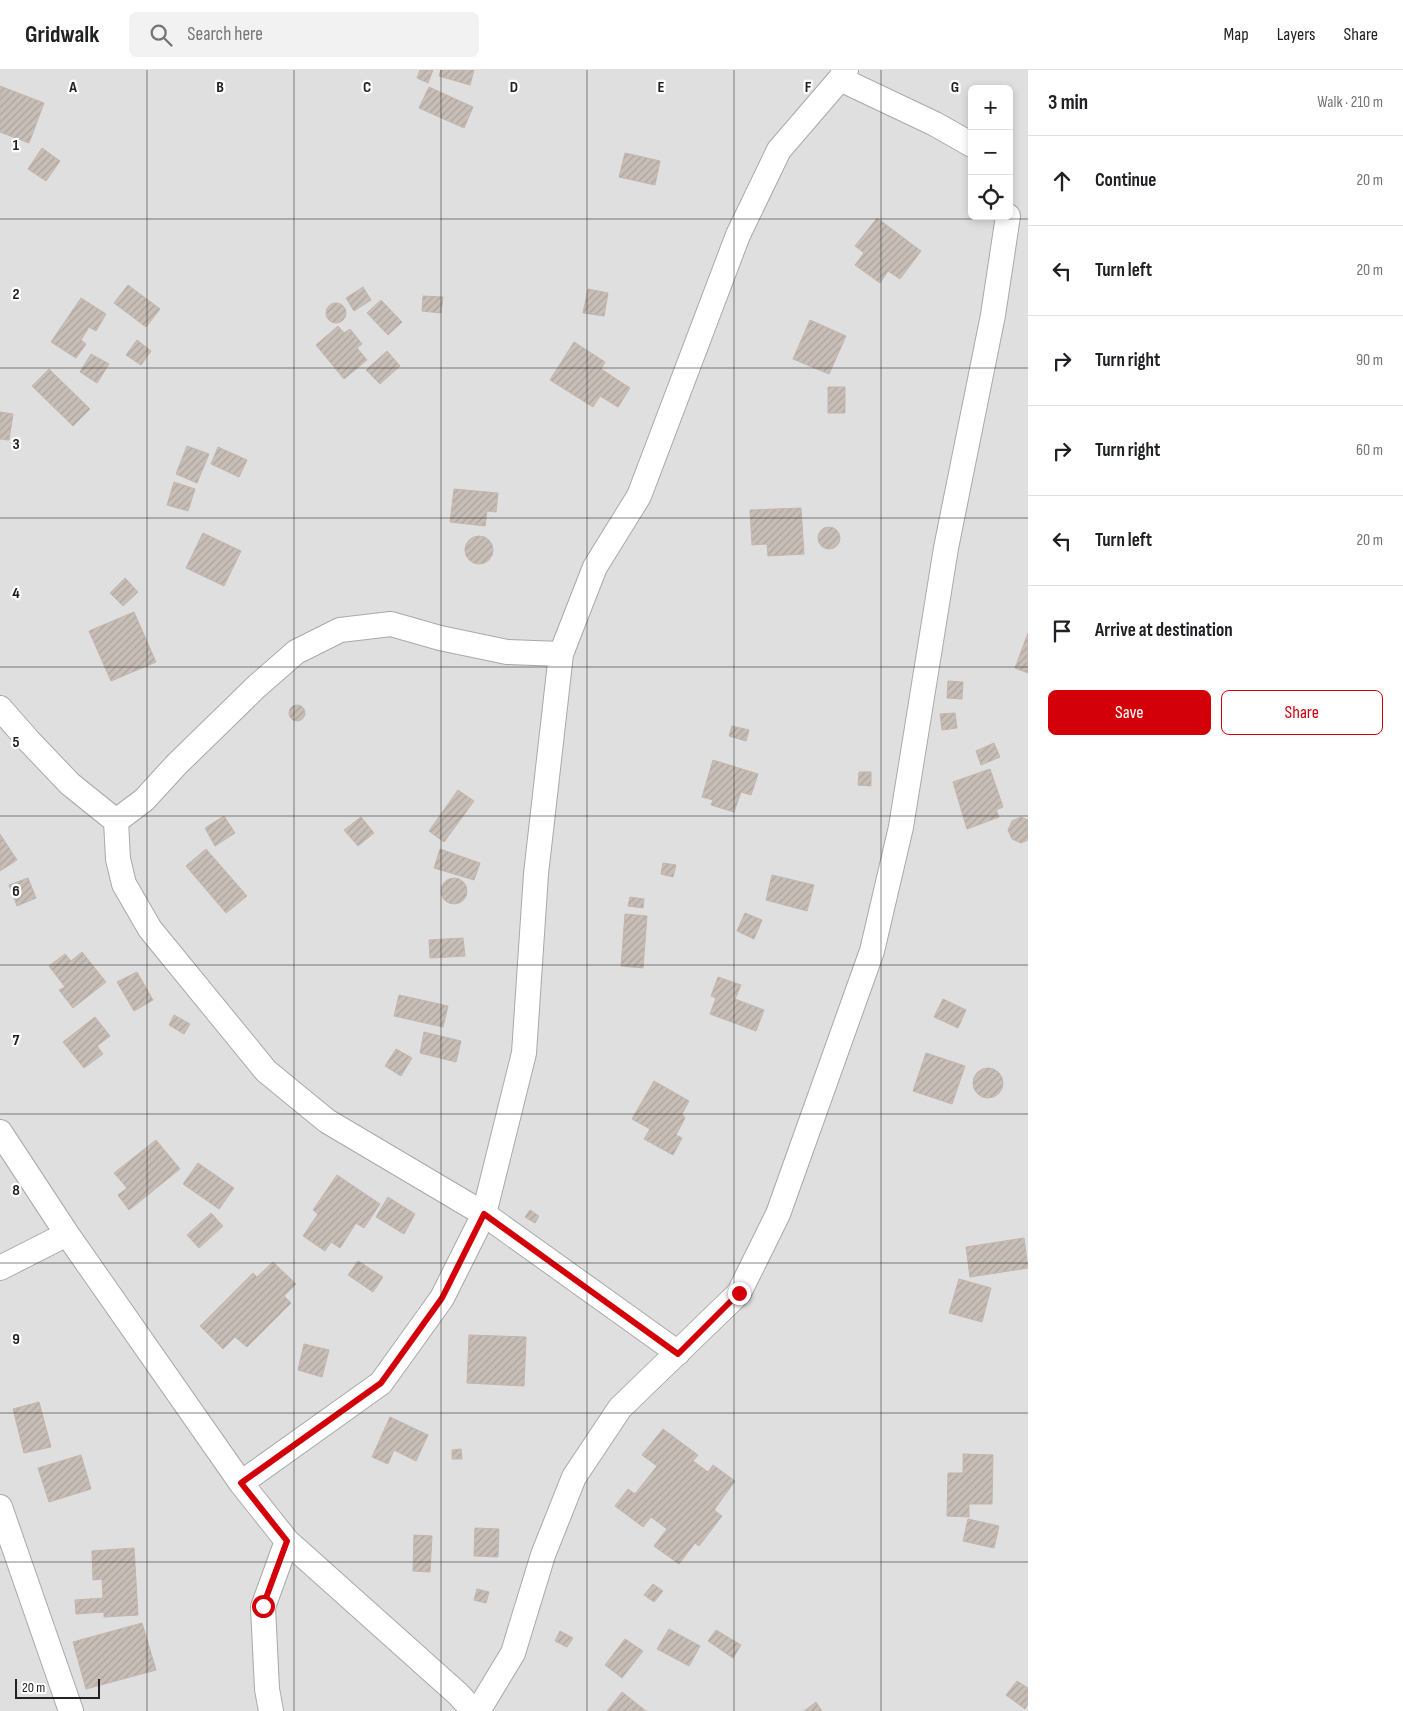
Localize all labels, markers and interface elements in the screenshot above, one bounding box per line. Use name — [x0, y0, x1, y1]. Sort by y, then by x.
search box — [129, 12, 479, 57]
text: Gridwalk — [25, 20, 99, 49]
icon: search — [147, 21, 175, 49]
text: Search here — [187, 23, 263, 46]
text: Map — [1224, 24, 1249, 45]
text: Layers — [1277, 24, 1316, 45]
text: Share — [1344, 24, 1378, 45]
text: A — [68, 78, 77, 97]
text: B — [216, 78, 224, 97]
text: C — [363, 78, 371, 97]
text: D — [510, 78, 518, 97]
text: E — [658, 78, 665, 97]
text: F — [805, 78, 812, 97]
text: G — [951, 78, 959, 97]
map controls — [968, 85, 1013, 220]
button: + — [968, 85, 1013, 130]
text: 3 min — [1048, 90, 1088, 115]
text: Walk · 210 m — [1317, 93, 1383, 112]
button: − — [968, 130, 1013, 175]
text: 1 — [13, 136, 20, 155]
icon: ahead — [1048, 167, 1076, 195]
text: Continue — [1095, 169, 1156, 192]
text: 20 m — [1356, 171, 1383, 190]
button: locate — [968, 175, 1013, 220]
icon: left — [1048, 257, 1076, 285]
text: Turn left — [1095, 259, 1152, 282]
text: 20 m — [1356, 261, 1383, 280]
text: 2 — [12, 285, 20, 304]
icon: right — [1048, 347, 1076, 375]
text: Turn right — [1095, 349, 1160, 372]
text: 90 m — [1356, 351, 1383, 370]
text: 3 — [12, 435, 20, 454]
icon: right — [1048, 437, 1076, 465]
text: Turn right — [1095, 439, 1160, 462]
text: 60 m — [1356, 441, 1383, 460]
icon: left — [1048, 527, 1076, 555]
text: Turn left — [1095, 529, 1152, 552]
text: 20 m — [1356, 531, 1383, 550]
text: 4 — [12, 584, 20, 603]
icon: arrive — [1048, 617, 1076, 645]
text: Arrive at destination — [1095, 619, 1233, 642]
button: Save — [1048, 690, 1211, 735]
button: Share — [1221, 690, 1383, 735]
text: 5 — [12, 733, 20, 752]
text: 6 — [12, 882, 20, 901]
text: 7 — [13, 1031, 20, 1050]
text: 8 — [12, 1181, 20, 1200]
route end — [728, 1282, 751, 1305]
text: 9 — [12, 1330, 20, 1349]
route start — [252, 1595, 275, 1618]
scale bar — [15, 1676, 100, 1699]
text: 20 m — [22, 1679, 45, 1696]

